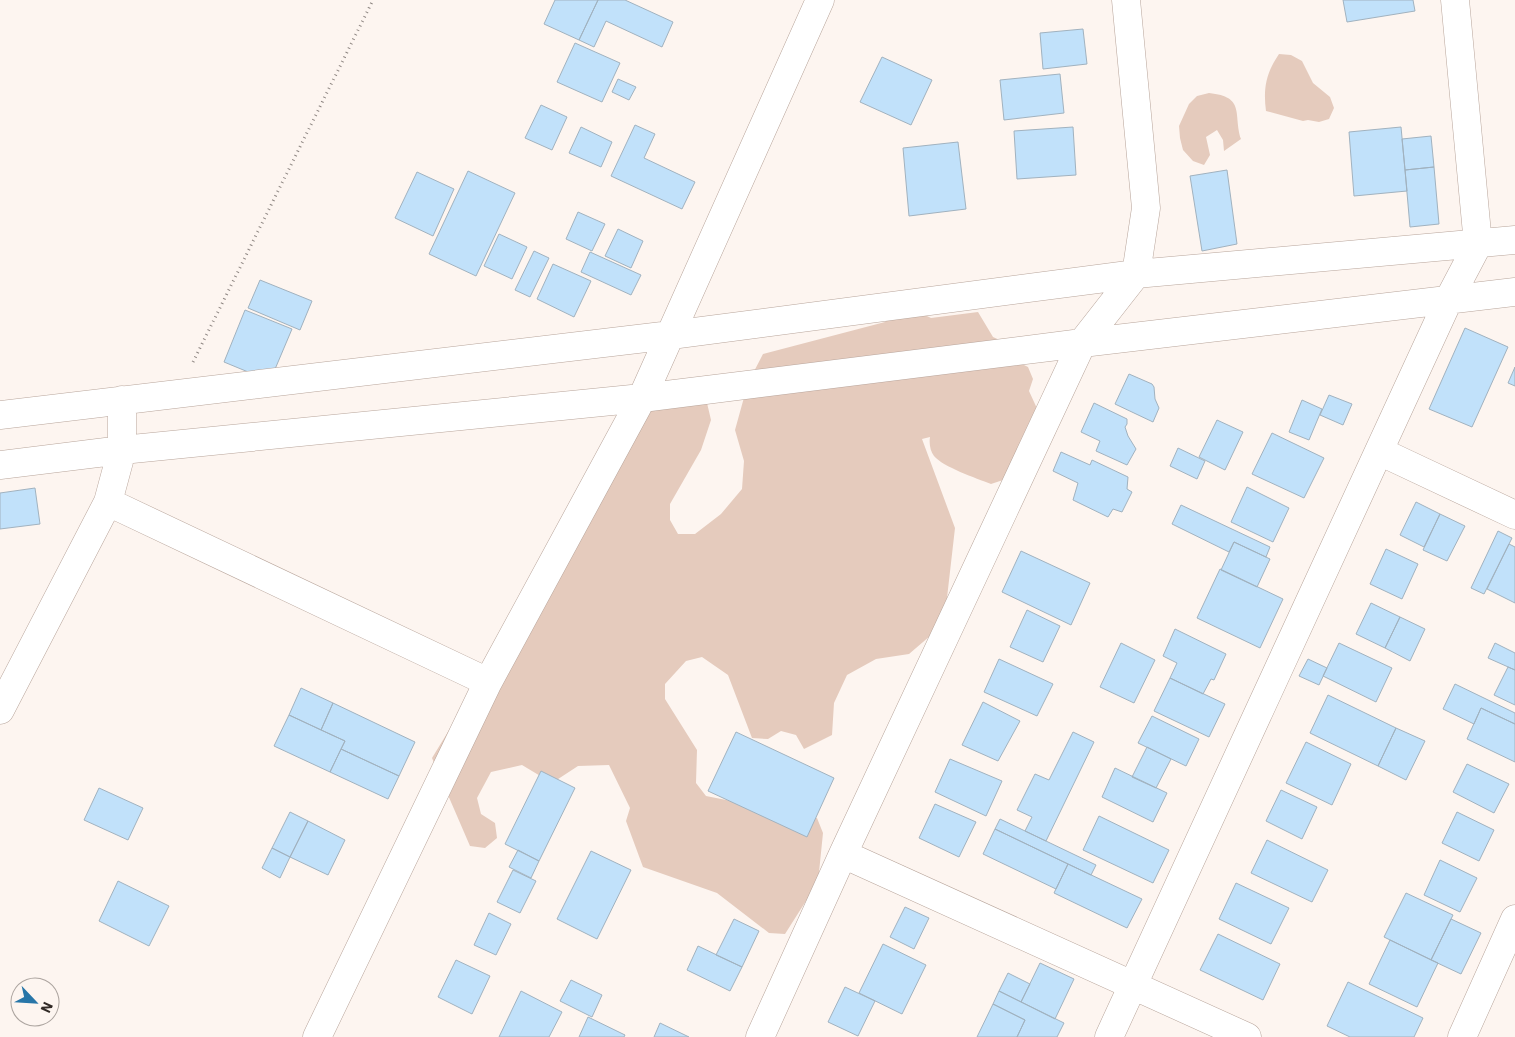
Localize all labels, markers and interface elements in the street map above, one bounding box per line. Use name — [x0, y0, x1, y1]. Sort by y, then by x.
north arrow — [10, 977, 60, 1027]
text: N — [36, 999, 57, 1016]

